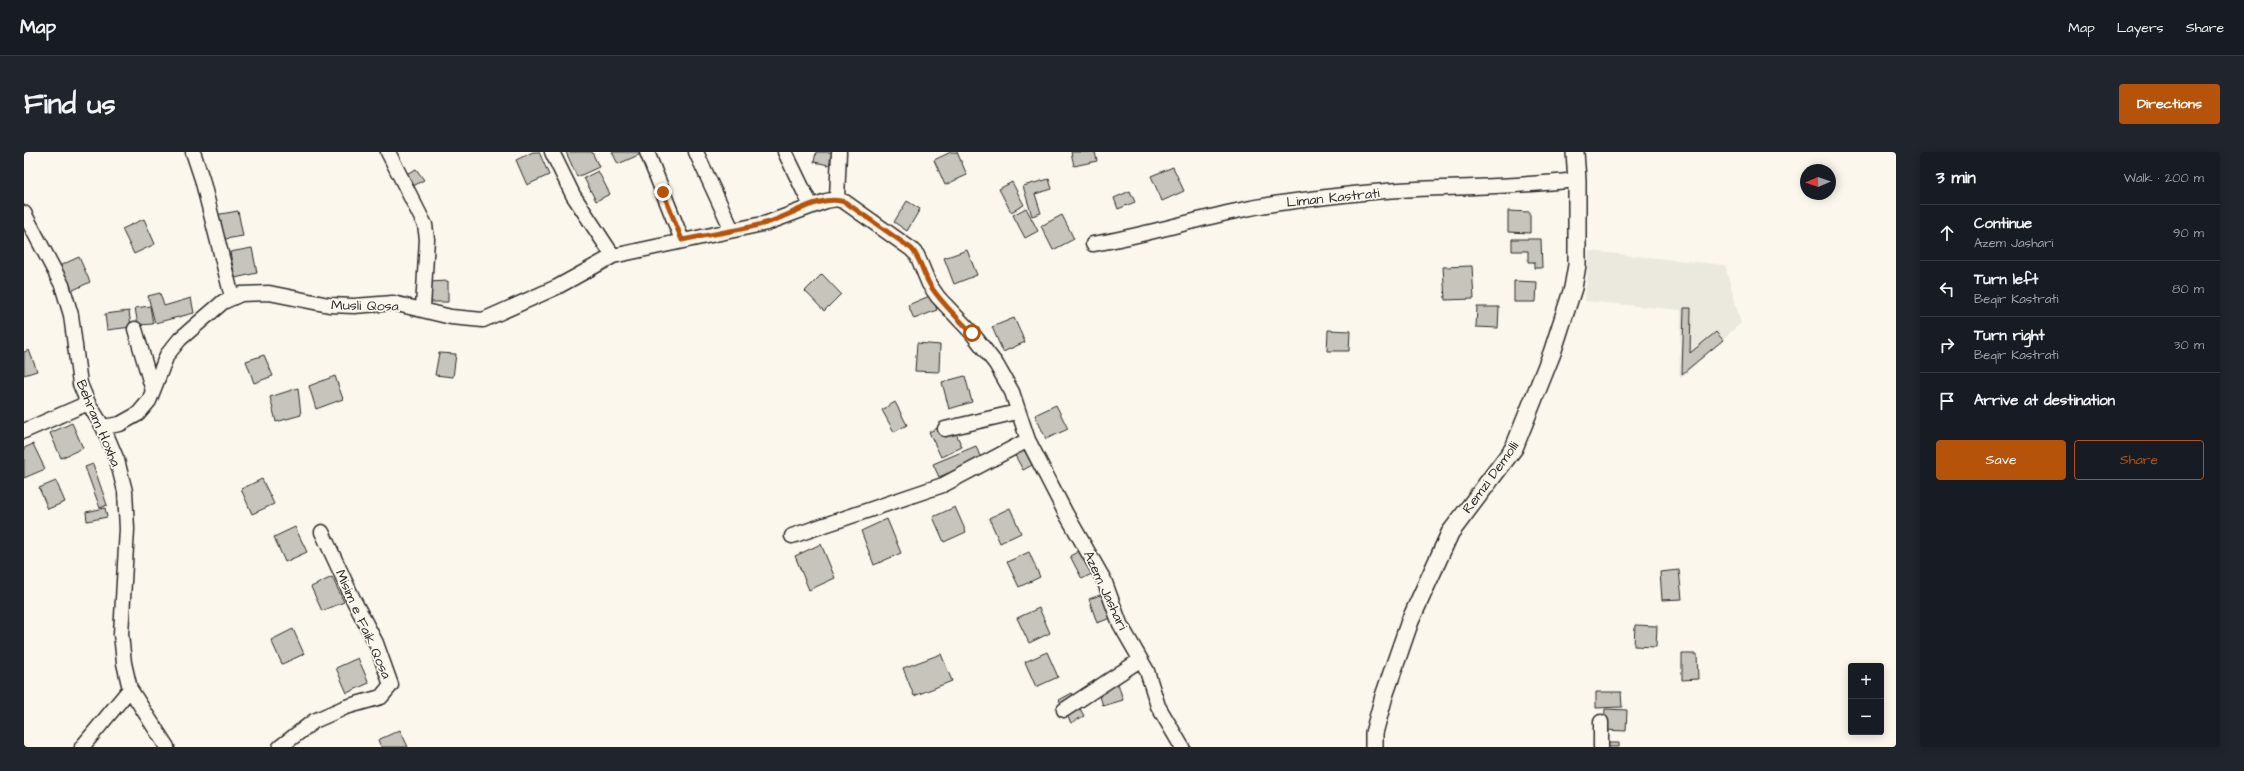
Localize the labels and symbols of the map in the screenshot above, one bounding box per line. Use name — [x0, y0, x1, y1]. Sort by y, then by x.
north arrow — [1800, 164, 1836, 200]
route end — [654, 183, 672, 201]
street label: Liman Kastrati — [1286, 183, 1381, 213]
street label: Musli Qosa — [331, 295, 399, 317]
route start — [963, 324, 981, 342]
street label: Behram Hoxha — [71, 377, 125, 470]
street label: Remzi Demolli — [1458, 437, 1524, 518]
street label: Azem Jashari — [1078, 547, 1132, 633]
street label: Misim e Faik Qosa — [330, 567, 396, 682]

